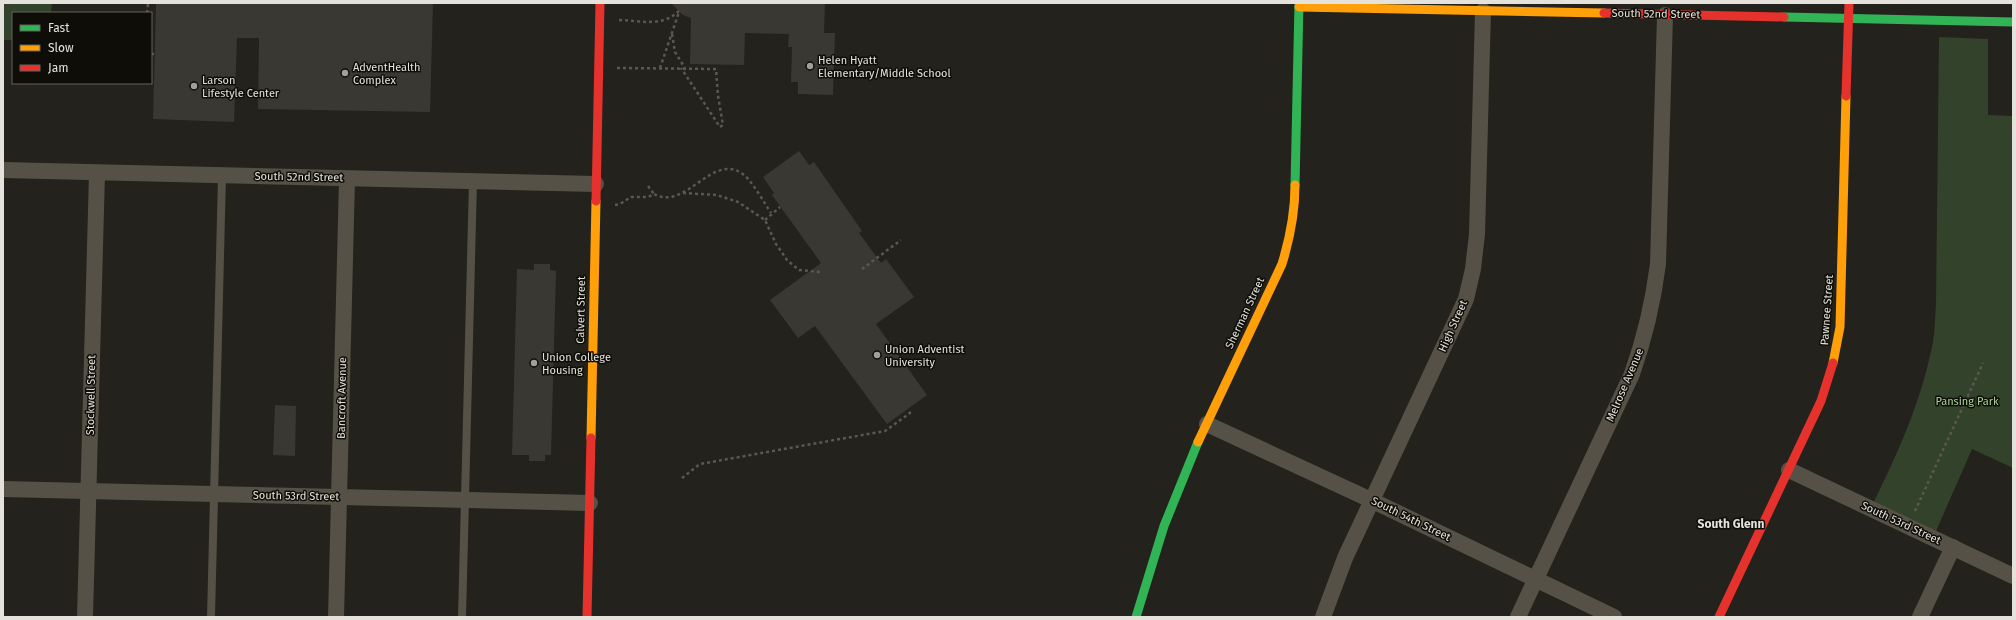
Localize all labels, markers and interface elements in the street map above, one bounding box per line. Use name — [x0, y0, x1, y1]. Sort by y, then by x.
street label: South 52nd Street — [1612, 7, 1701, 21]
legend — [12, 12, 152, 84]
text: Fast — [48, 21, 70, 35]
text: Slow — [48, 41, 74, 55]
place label: Helen Hyatt Elementary/Middle School — [818, 54, 951, 80]
text: Jam — [48, 61, 68, 75]
place label: AdventHealth Complex — [353, 61, 421, 87]
marker: Helen Hyatt Elementary/Middle School — [805, 61, 815, 71]
marker: AdventHealth Complex — [340, 68, 350, 78]
place label: Larson Lifestyle Center — [202, 74, 280, 100]
marker: Larson Lifestyle Center — [189, 81, 199, 91]
street label: South 52nd Street — [255, 170, 344, 184]
street label: Pawnee Street — [1818, 274, 1836, 346]
street label: Sherman Street — [1223, 275, 1267, 351]
street label: Calvert Street — [574, 276, 588, 344]
street label: High Street — [1436, 298, 1470, 354]
place label: Union Adventist University — [885, 343, 965, 369]
street label: Melrose Avenue — [1604, 346, 1646, 424]
marker: Union Adventist University — [872, 350, 882, 360]
place label: Union College Housing — [542, 351, 611, 377]
street label: Stockwell Street — [84, 355, 98, 435]
street label: Bancroft Avenue — [335, 357, 349, 439]
marker: Union College Housing — [529, 358, 539, 368]
park label: Pansing Park — [1935, 395, 1999, 408]
street label: South 53rd Street — [253, 489, 339, 503]
street label: South 54th Street — [1369, 494, 1453, 544]
street label: South 53rd Street — [1859, 499, 1943, 547]
district label: South Glenn — [1698, 517, 1764, 531]

